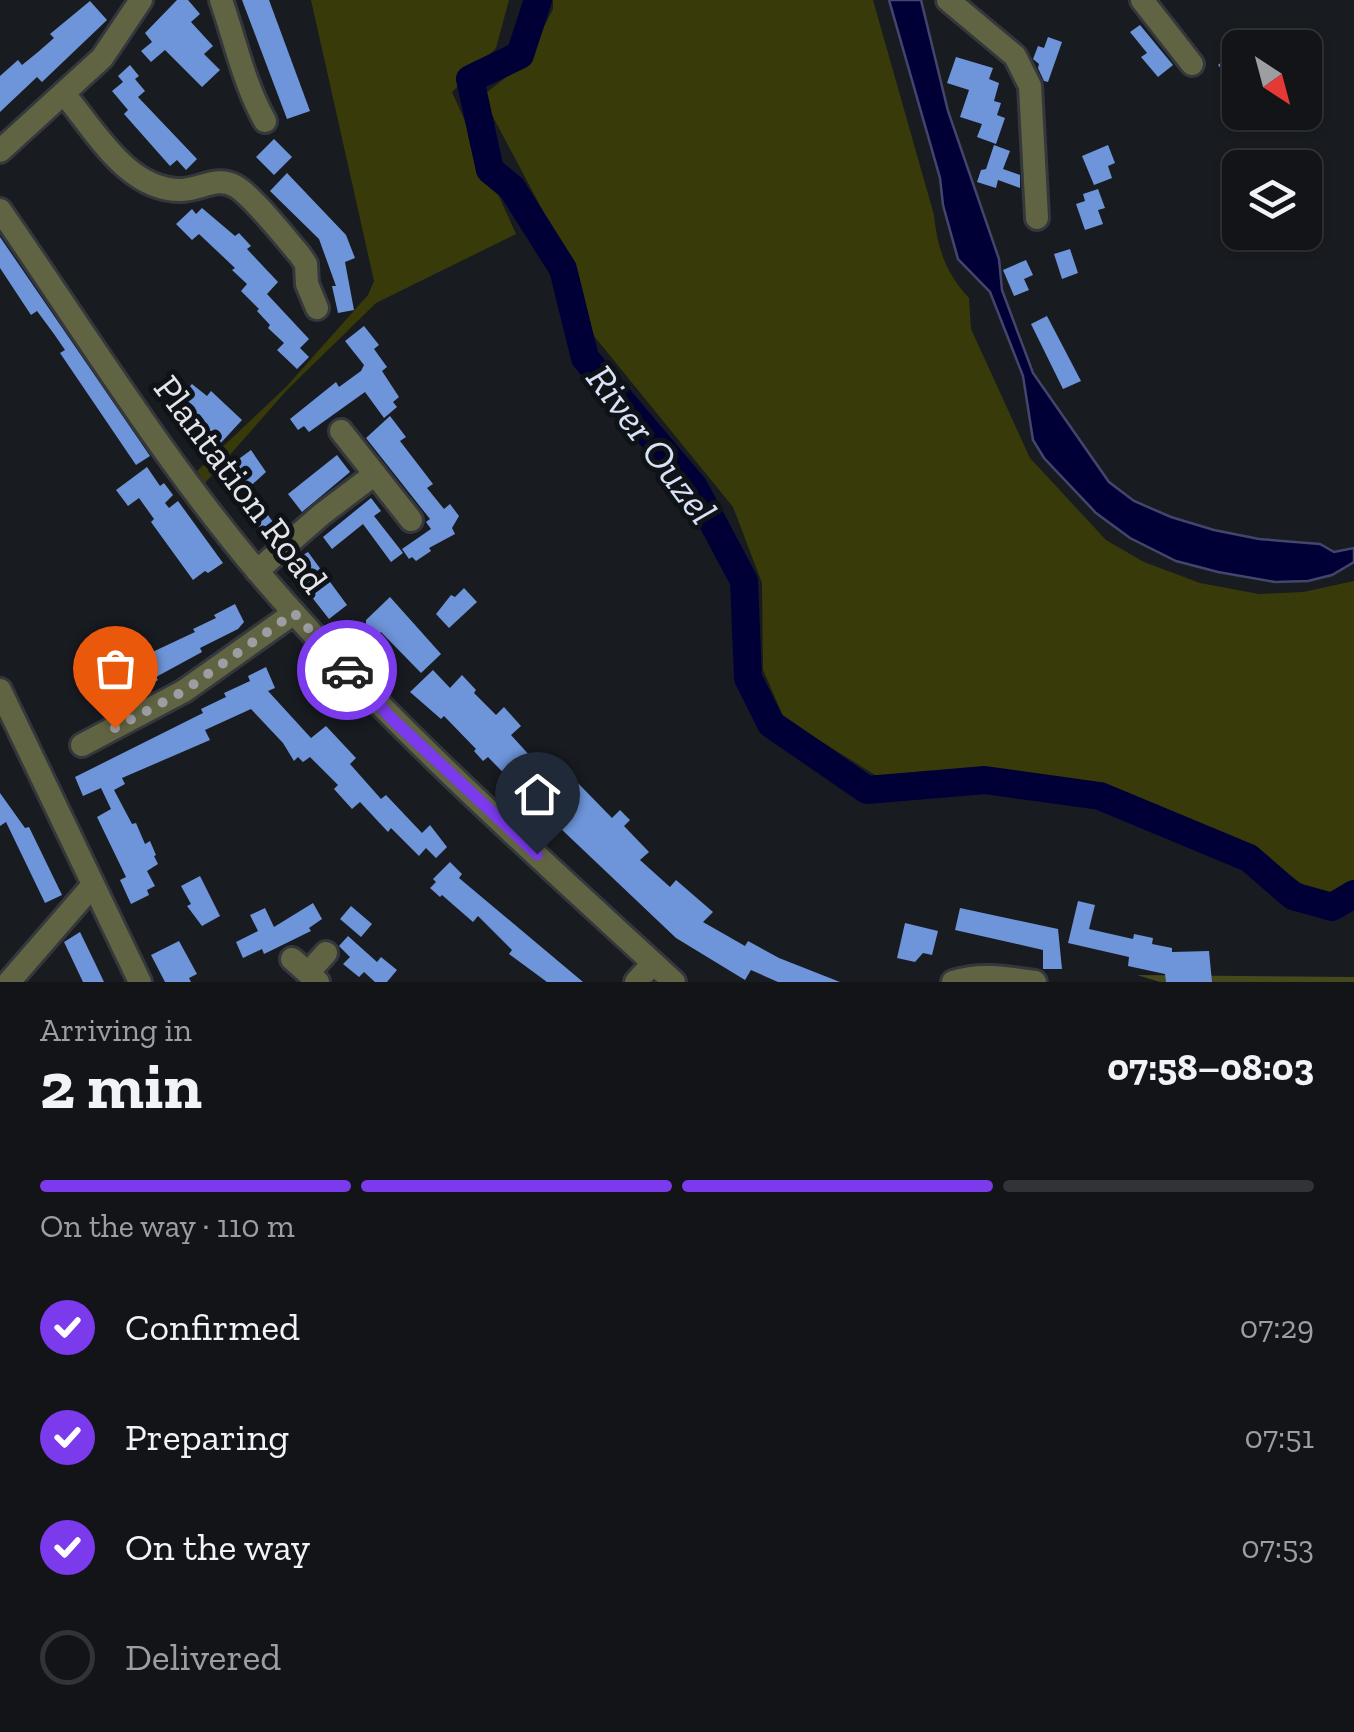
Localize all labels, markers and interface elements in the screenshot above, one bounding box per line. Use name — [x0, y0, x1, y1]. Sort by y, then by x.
north arrow — [1222, 30, 1322, 130]
map controls — [1222, 30, 1322, 250]
button: layers — [1222, 150, 1322, 250]
water label: River Ouzel — [577, 355, 727, 533]
street label: Plantation Road — [144, 366, 338, 602]
courier — [297, 620, 397, 720]
pin — [73, 626, 158, 729]
icon: bag — [88, 641, 143, 696]
icon: car — [320, 643, 375, 698]
pin — [495, 752, 580, 855]
icon: home — [510, 767, 565, 822]
text: Arriving in — [40, 1011, 192, 1049]
text: 07:58–08:03 — [1107, 1044, 1314, 1090]
text: 2 min — [40, 1047, 202, 1125]
text: On the way · 110 m — [40, 1207, 295, 1245]
icon: check — [40, 1300, 95, 1355]
text: Confirmed — [125, 1304, 300, 1350]
text: 07:29 — [1240, 1308, 1314, 1346]
icon: check — [40, 1410, 95, 1465]
text: Preparing — [125, 1414, 289, 1460]
text: 07:51 — [1245, 1418, 1314, 1456]
icon: check — [40, 1520, 95, 1575]
text: On the way — [125, 1524, 310, 1570]
text: 07:53 — [1241, 1528, 1314, 1566]
text: Delivered — [125, 1634, 281, 1680]

